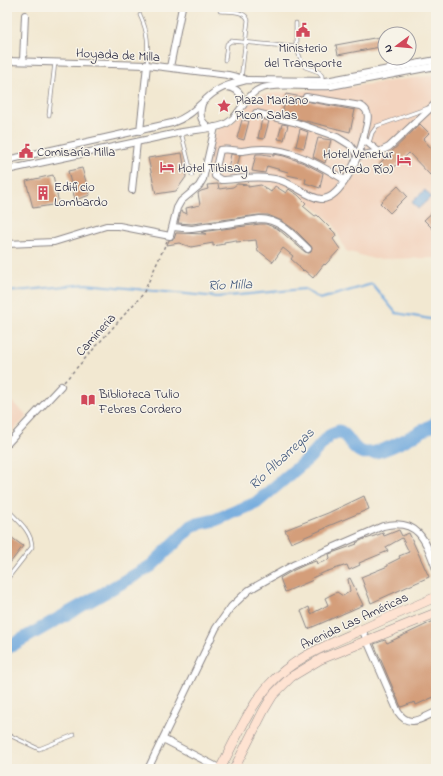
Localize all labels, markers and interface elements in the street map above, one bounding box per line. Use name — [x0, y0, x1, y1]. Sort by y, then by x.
public building icon: Ministerio del Transporte — [295, 22, 311, 38]
north arrow — [377, 26, 417, 66]
place label: Ministerio del Transporte — [264, 39, 342, 73]
text: N — [380, 43, 397, 54]
street label: Hoyada de Milla — [75, 44, 160, 68]
place label: Plaza Mariano Picon Salas — [235, 91, 308, 125]
place icon: Plaza Mariano Picon Salas — [216, 98, 232, 114]
public building icon: Comisaría Milla — [18, 143, 34, 159]
place label: Comisaría Milla — [37, 143, 115, 162]
place label: Hotel Venetur (Prado Río) — [323, 145, 394, 179]
hotel icon: Hotel Venetur (Prado Río) — [396, 152, 412, 168]
hotel icon: Hotel Tibisay — [159, 159, 175, 175]
place label: Hotel Tibisay — [178, 159, 248, 179]
place label: Edificio Lombardo — [54, 178, 108, 212]
building icon: Edificio Lombardo — [35, 185, 51, 201]
water label: Río Milla — [208, 274, 253, 297]
street label: Camineria — [72, 309, 121, 361]
place label: Biblioteca Tulio Febres Cordero — [98, 385, 182, 419]
library icon: Biblioteca Tulio Febres Cordero — [80, 392, 96, 408]
water label: Río Albarregas — [245, 423, 320, 495]
street label: Avenida Las Américas — [298, 588, 412, 655]

